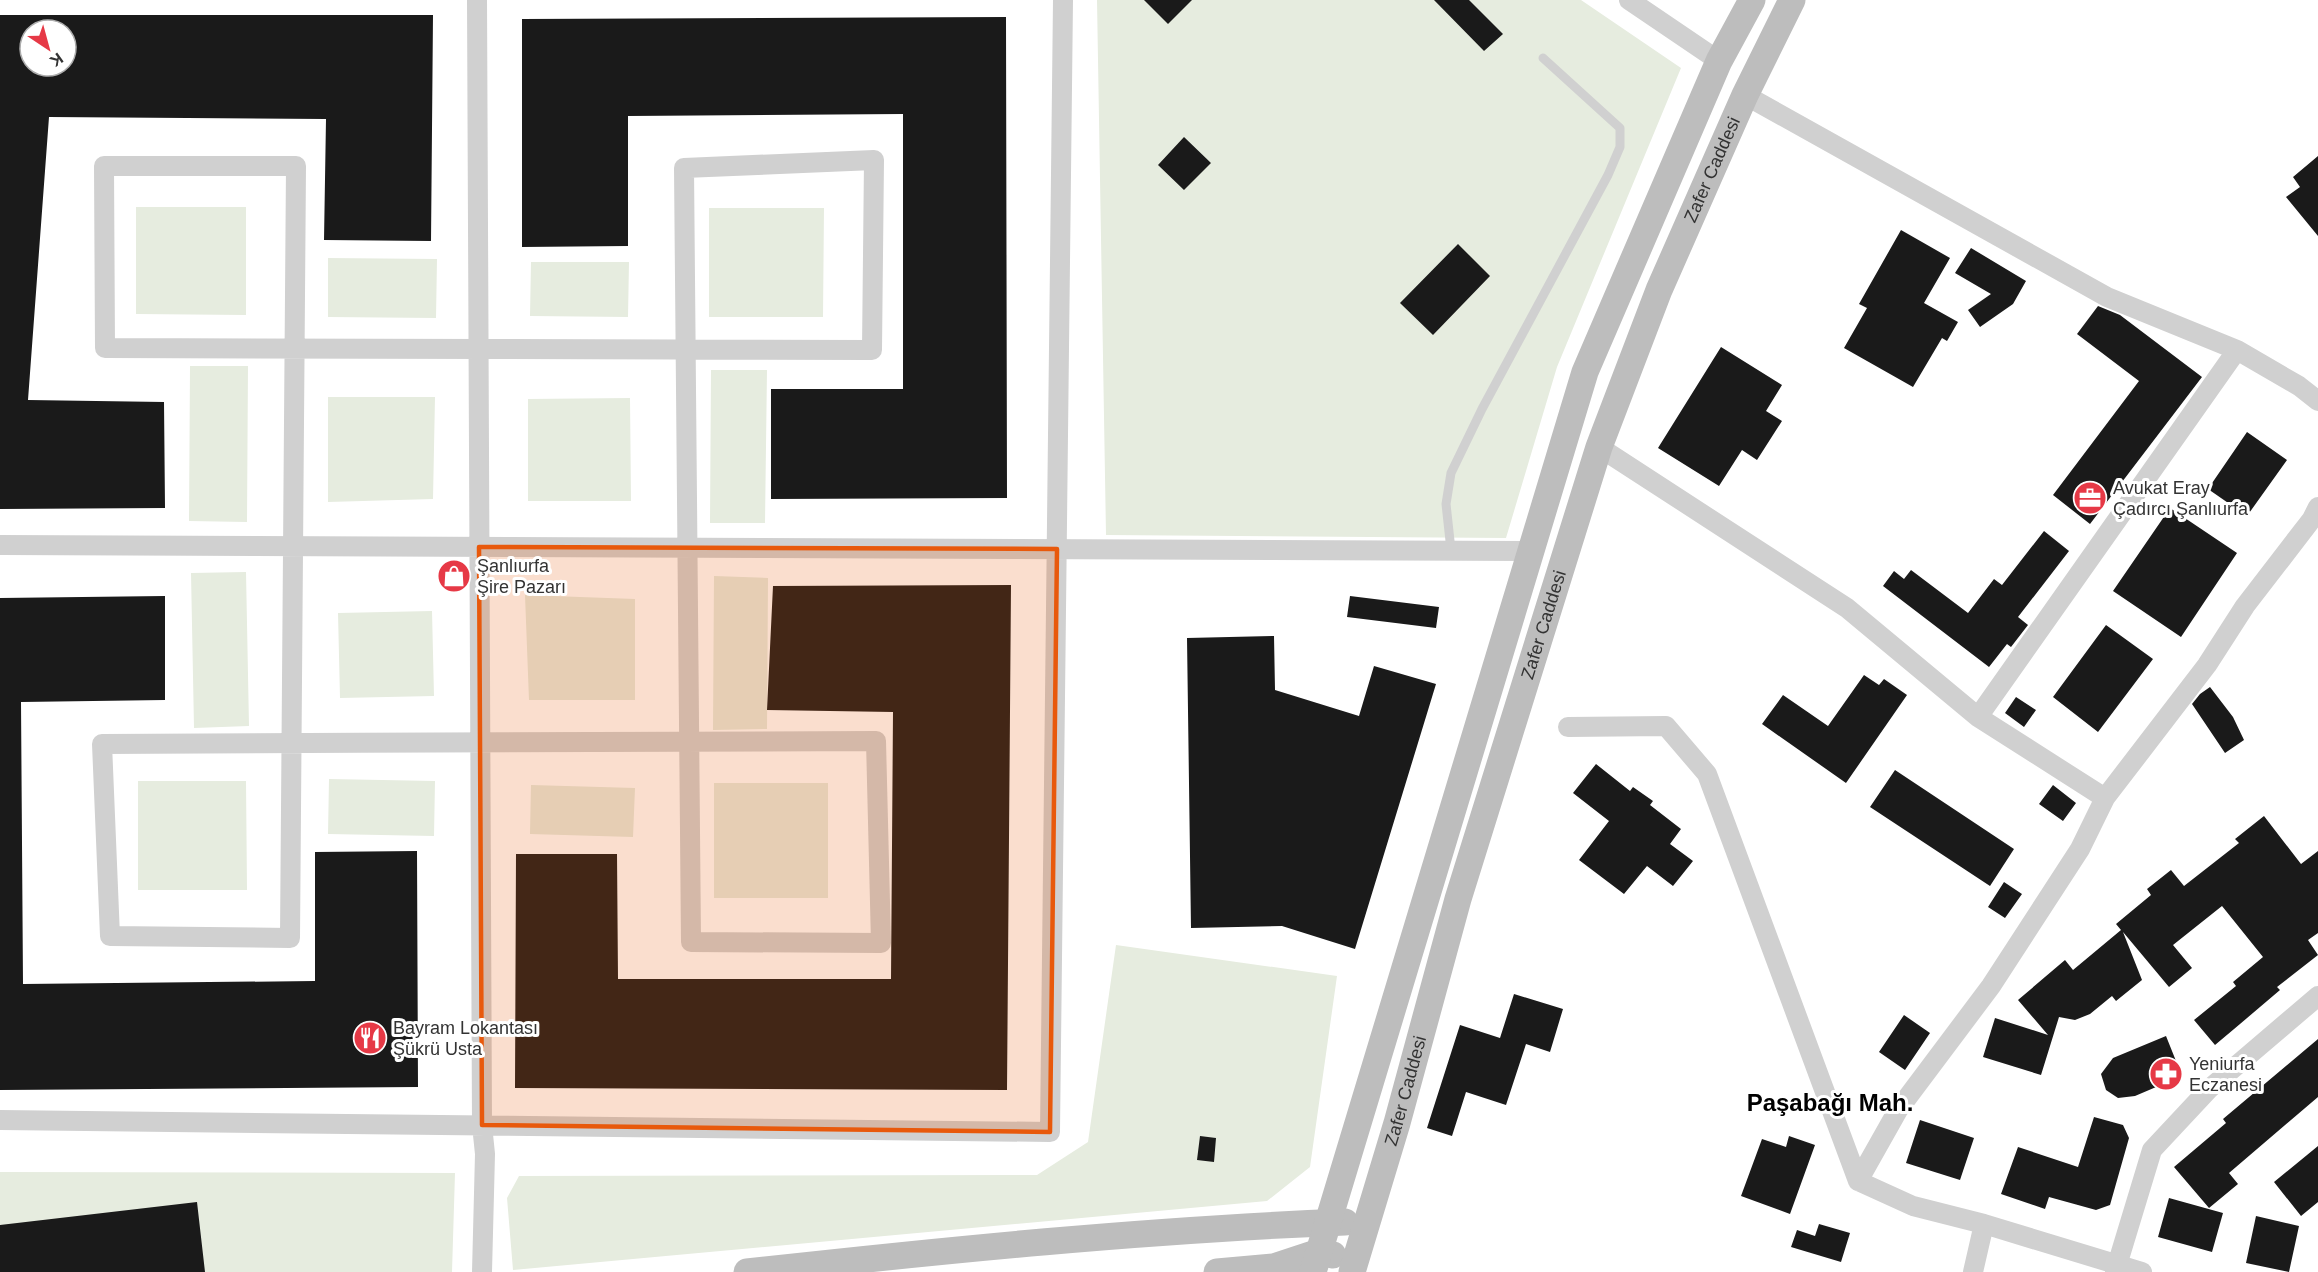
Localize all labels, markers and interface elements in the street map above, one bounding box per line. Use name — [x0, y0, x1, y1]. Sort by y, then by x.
north arrow — [18, 18, 78, 78]
text: K — [46, 49, 66, 70]
street label: Zafer Caddesi — [1680, 114, 1744, 225]
place label: Avukat Eray Çadırcı Şanlıurfa — [2113, 478, 2249, 519]
office icon: Avukat Eray Çadırcı Şanlıurfa — [2072, 480, 2108, 516]
place label: Şanlıurfa Şire Pazarı — [477, 556, 566, 597]
shop icon: Şanlıurfa Şire Pazarı — [436, 558, 472, 594]
street label: Zafer Caddesi — [1517, 568, 1570, 682]
place label: Bayram Lokantası Şükrü Usta — [393, 1018, 538, 1059]
restaurant icon: Bayram Lokantası Şükrü Usta — [352, 1020, 388, 1056]
street label: Zafer Caddesi — [1381, 1034, 1430, 1148]
place label: Yeniurfa Eczanesi — [2189, 1054, 2262, 1095]
pharmacy icon: Yeniurfa Eczanesi — [2148, 1056, 2184, 1092]
district label: Paşabağı Mah. — [1747, 1089, 1913, 1116]

